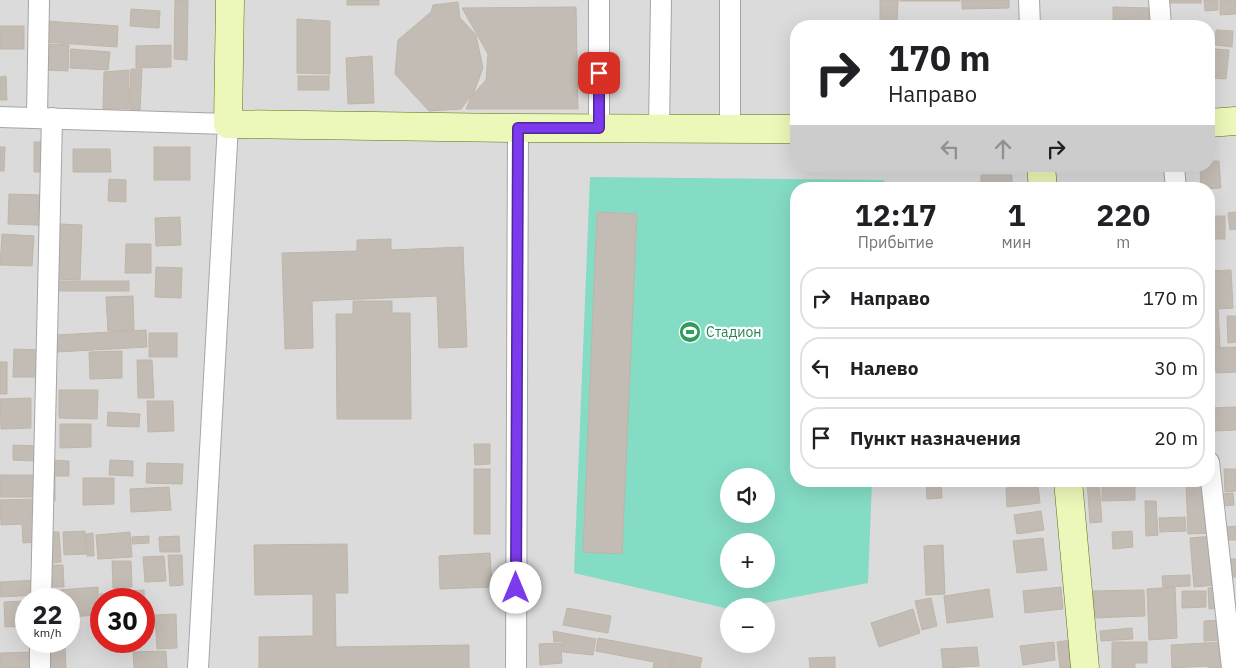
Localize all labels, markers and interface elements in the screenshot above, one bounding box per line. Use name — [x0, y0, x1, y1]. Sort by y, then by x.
text: 170 m — [888, 35, 991, 81]
icon: right — [805, 40, 870, 105]
pin — [578, 52, 620, 94]
icon: arrive — [585, 59, 613, 87]
text: Направо — [888, 79, 977, 108]
icon: left — [936, 135, 964, 163]
icon: ahead — [989, 135, 1017, 163]
icon: right — [1042, 135, 1070, 163]
text: 12:17 — [855, 195, 937, 234]
text: 1 — [1007, 195, 1025, 234]
text: 220 — [1096, 195, 1150, 234]
text: Прибытие — [858, 232, 934, 252]
text: мин — [1001, 232, 1031, 252]
text: m — [1116, 232, 1130, 252]
icon: right — [807, 284, 835, 312]
text: Направо — [850, 286, 930, 310]
text: 170 m — [1143, 286, 1198, 310]
sports icon: Стадион — [678, 320, 702, 344]
place label: Стадион — [706, 323, 762, 341]
icon: left — [807, 354, 835, 382]
text: Налево — [850, 356, 919, 380]
text: 30 m — [1154, 356, 1198, 380]
icon: arrive — [807, 424, 835, 452]
text: Пункт назначения — [850, 426, 1021, 450]
text: 20 m — [1154, 426, 1198, 450]
map controls — [720, 468, 775, 653]
button: sound — [720, 468, 775, 523]
button: + — [720, 533, 775, 588]
position arrow — [489, 561, 541, 613]
speed limit sign: 30 — [90, 588, 155, 653]
text: 22 — [32, 598, 63, 631]
button: − — [720, 598, 775, 653]
text: km/h — [33, 625, 62, 640]

